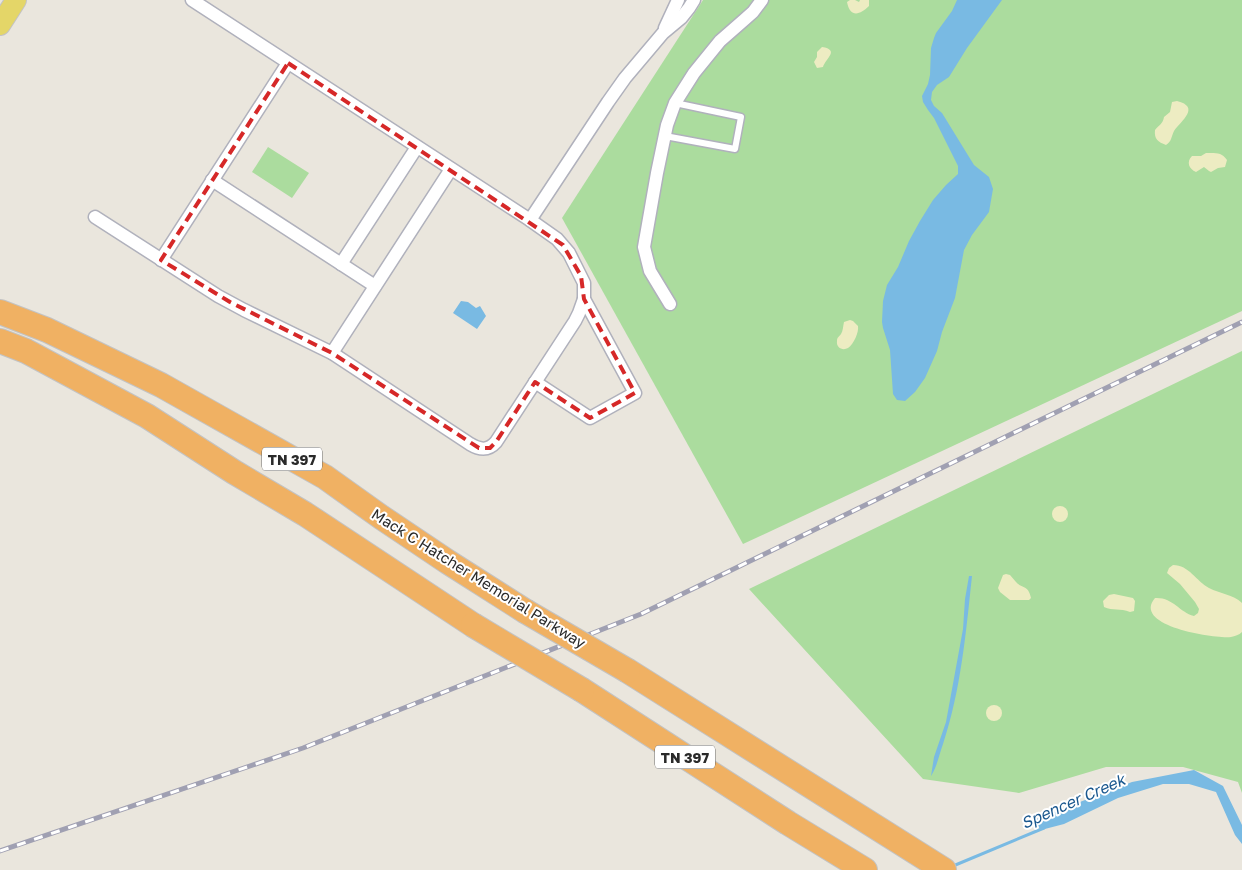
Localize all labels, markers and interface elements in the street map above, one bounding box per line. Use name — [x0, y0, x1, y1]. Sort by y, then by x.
road number: TN 397 — [262, 448, 322, 470]
street label: Mack C Hatcher Memorial Parkway — [369, 504, 590, 652]
road number: TN 397 — [655, 746, 715, 769]
water label: Spencer Creek — [1018, 768, 1130, 833]

